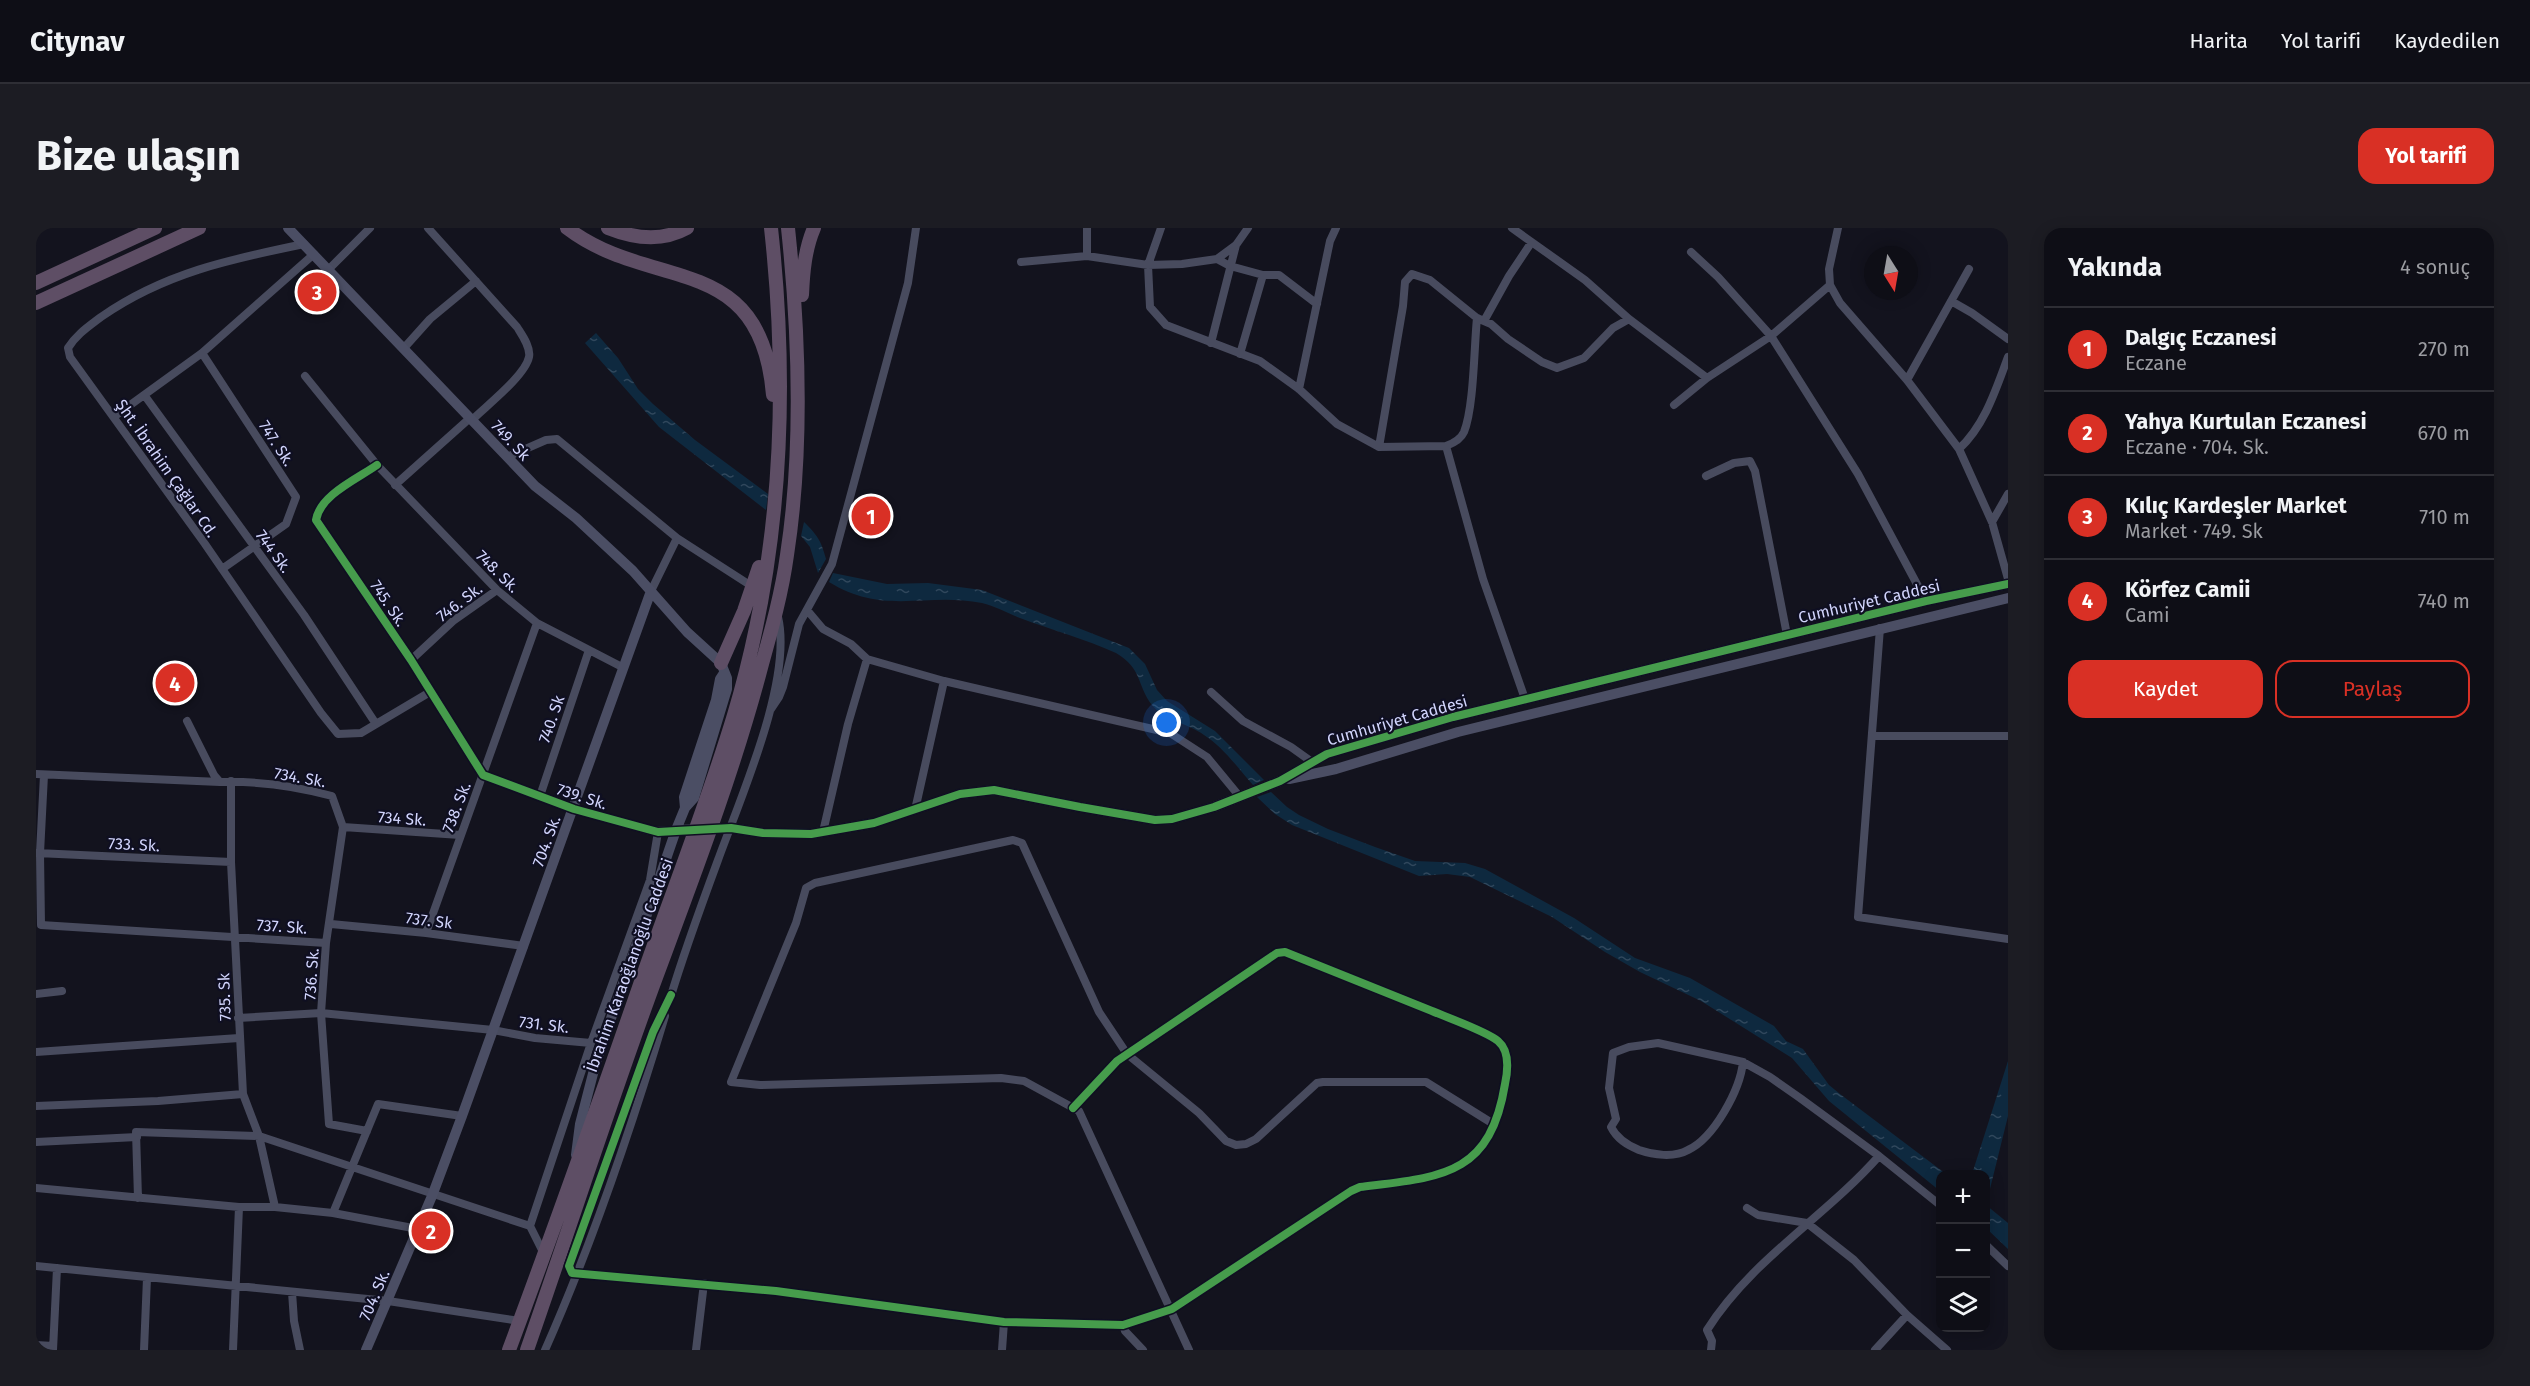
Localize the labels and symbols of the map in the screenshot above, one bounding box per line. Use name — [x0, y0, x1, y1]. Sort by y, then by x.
north arrow — [1864, 246, 1918, 300]
pin: 3 — [298, 270, 336, 314]
street label: Şht. İbrahim Çağlar Cd. — [111, 395, 222, 542]
street label: 749. Sk — [487, 416, 535, 465]
street label: 747. Sk. — [255, 417, 298, 470]
pin: 1 — [852, 494, 890, 538]
street label: 744 Sk. — [252, 526, 296, 577]
street label: 748. Sk. — [472, 546, 523, 597]
street label: Cumhuriyet Caddesi — [1796, 576, 1942, 627]
street label: 745. Sk. — [366, 577, 411, 630]
street label: 746. Sk. — [433, 579, 486, 626]
pin: 4 — [156, 660, 194, 706]
street label: Cumhuriyet Caddesi — [1325, 691, 1469, 750]
street label: 740. Sk — [535, 692, 569, 745]
your location — [1152, 708, 1181, 737]
street label: 734. Sk. — [273, 764, 327, 791]
street label: 738. Sk. — [438, 779, 475, 835]
street label: 739. Sk. — [554, 779, 610, 814]
street label: 734 Sk. — [377, 807, 427, 830]
street label: 704. Sk. — [528, 813, 565, 869]
street label: 733. Sk. — [108, 834, 160, 855]
street label: İbrahim Karaoğlanoğlu Caddesi — [581, 855, 677, 1075]
street label: 737. Sk — [404, 908, 454, 933]
street label: 737. Sk. — [256, 915, 308, 938]
street label: 736. Sk. — [300, 947, 323, 1001]
street label: 735. Sk — [214, 972, 235, 1021]
street label: 731. Sk. — [518, 1012, 570, 1037]
pin: 2 — [412, 1208, 450, 1254]
street label: 704. Sk. — [355, 1267, 394, 1323]

